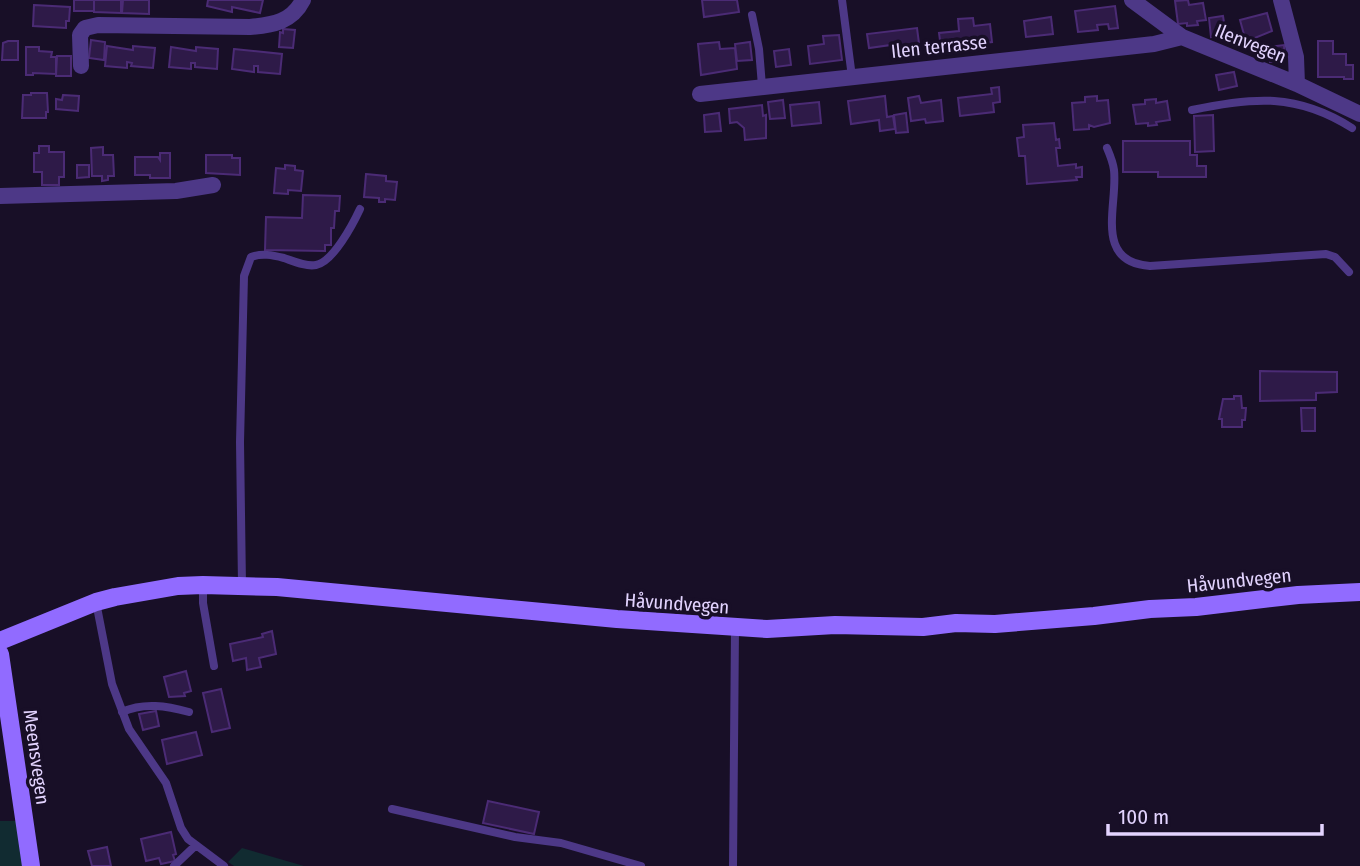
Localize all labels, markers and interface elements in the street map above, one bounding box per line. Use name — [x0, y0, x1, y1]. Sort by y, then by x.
street label: Ilenvegen — [1212, 19, 1290, 68]
street label: Ilen terrasse — [890, 30, 988, 63]
street label: Håvundvegen — [1186, 564, 1292, 597]
street label: Håvundvegen — [624, 588, 730, 619]
street label: Meensvegen — [18, 708, 55, 806]
scale bar — [1108, 792, 1322, 836]
text: 100 m — [1118, 804, 1169, 830]

